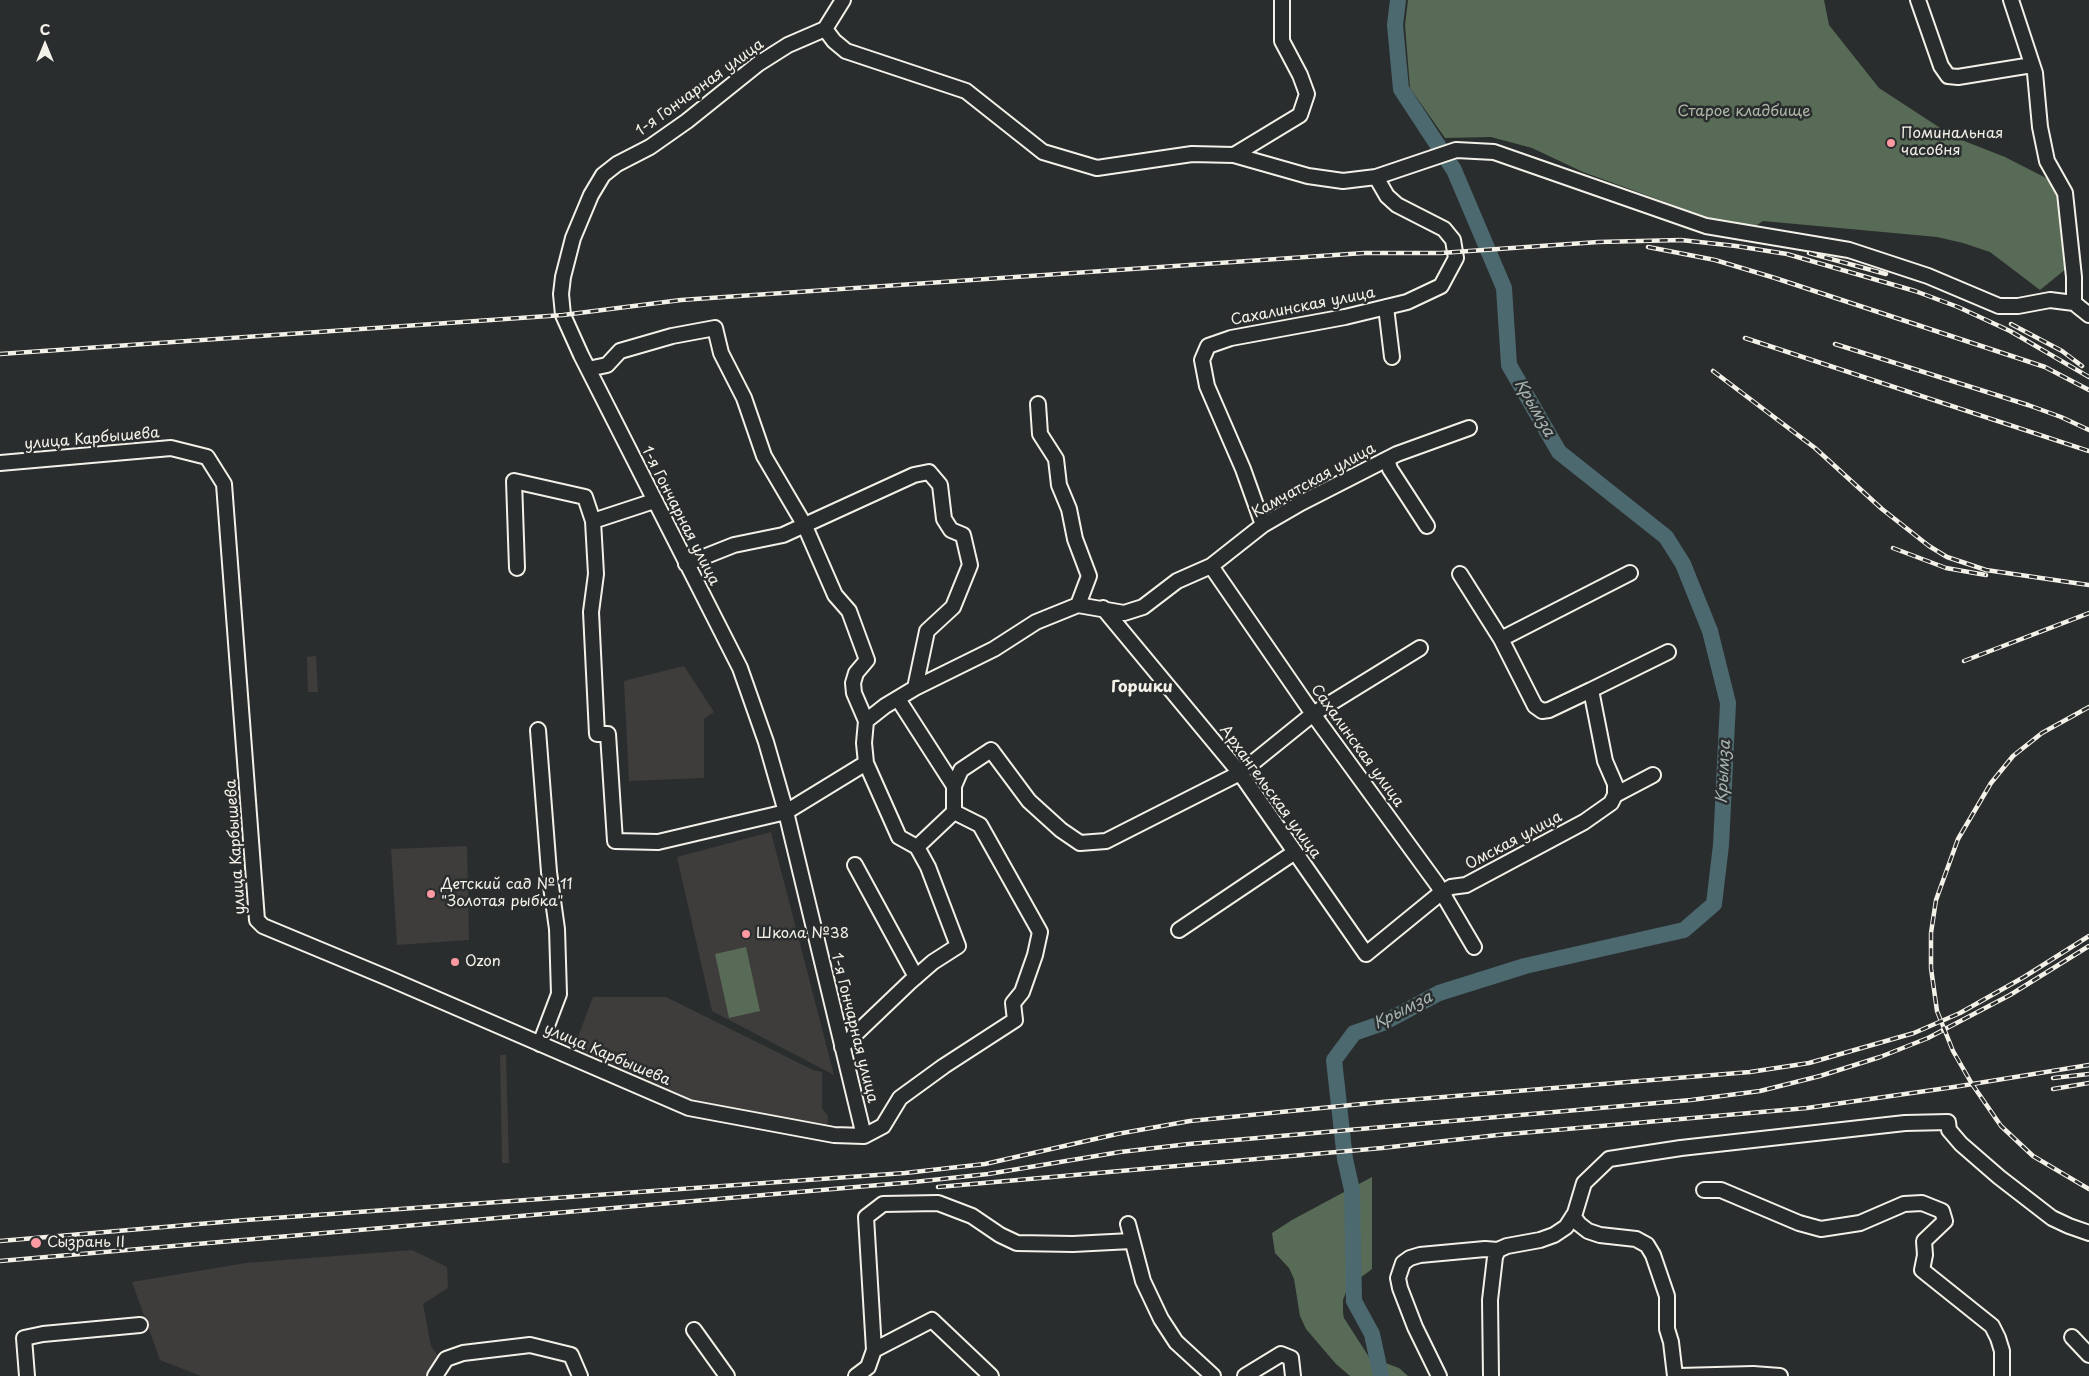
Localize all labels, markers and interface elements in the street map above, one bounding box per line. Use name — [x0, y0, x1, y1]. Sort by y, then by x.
text: С — [40, 19, 50, 40]
north arrow — [20, 20, 70, 70]
street label: 1-я Гончарная улица — [632, 35, 768, 141]
park label: Старое кладбище — [1677, 103, 1811, 121]
place label: Поминальная часовня — [1901, 125, 2003, 160]
marker: Поминальная часовня — [1885, 137, 1897, 149]
street label: Сахалинская улица — [1229, 284, 1377, 330]
water label: Крымза — [1510, 376, 1558, 440]
street label: улица Карбышева — [24, 424, 160, 454]
street label: Камчатская улица — [1249, 440, 1379, 522]
street label: 1-я Гончарная улица — [637, 443, 723, 589]
district label: Горшки — [1111, 678, 1173, 698]
street label: Сахалинская улица — [1307, 681, 1407, 811]
street label: Архангельская улица — [1216, 722, 1324, 862]
water label: Крымза — [1713, 740, 1735, 804]
street label: улица Карбышева — [222, 779, 250, 915]
street label: Омская улица — [1463, 808, 1565, 874]
place label: Детский сад № 11 "Золотая рыбка" — [441, 876, 572, 911]
marker: Детский сад № 11 "Золотая рыбка" — [425, 888, 437, 900]
place label: Школа №38 — [756, 925, 849, 943]
marker: Школа №38 — [740, 928, 752, 940]
street label: 1-я Гончарная улица — [827, 951, 881, 1105]
place label: Ozon — [465, 953, 501, 971]
marker: Ozon — [449, 956, 461, 968]
water label: Крымза — [1370, 988, 1436, 1034]
street label: улица Карбышева — [541, 1020, 673, 1090]
place label: Сызрань II — [47, 1234, 125, 1252]
marker: Сызрань II — [29, 1236, 43, 1250]

